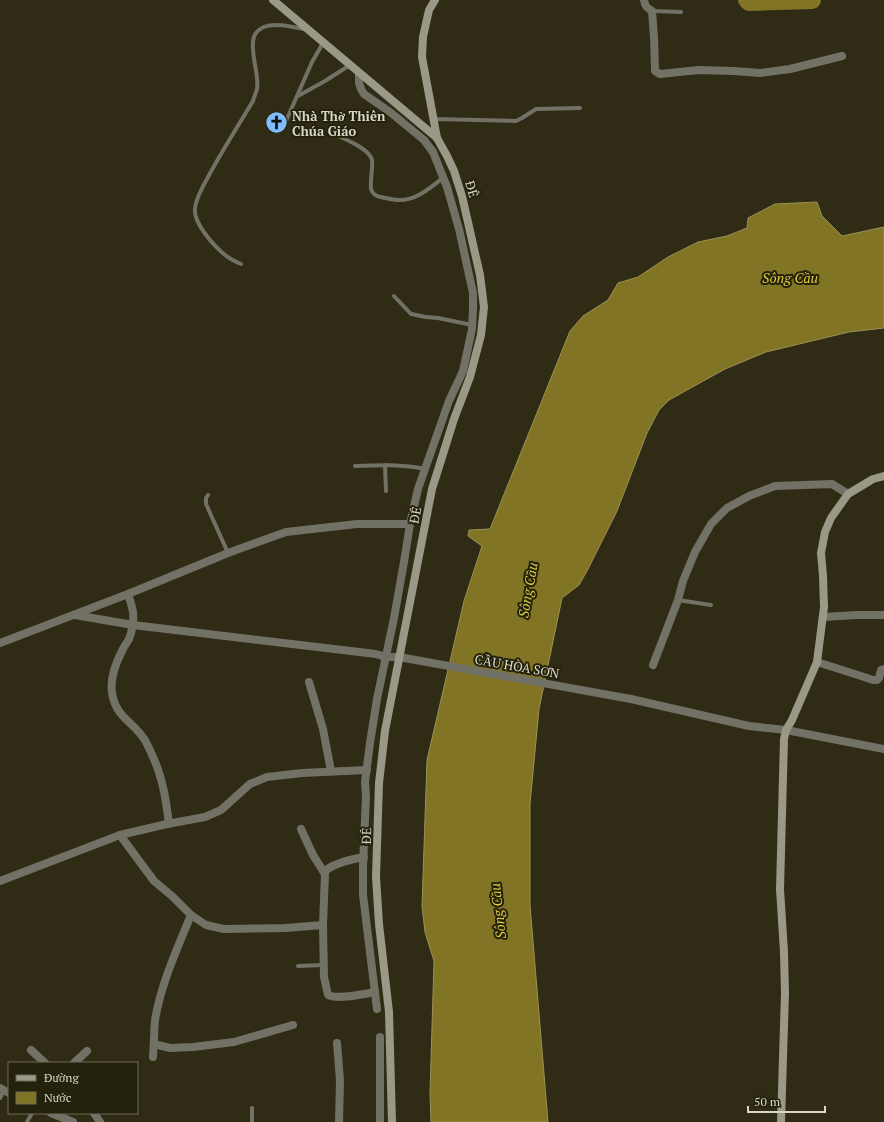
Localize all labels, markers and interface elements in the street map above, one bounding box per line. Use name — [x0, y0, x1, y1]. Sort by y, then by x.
place label: Nhà Thờ Thiên Chúa Giáo — [292, 107, 386, 140]
church icon: Nhà Thờ Thiên Chúa Giáo — [264, 110, 290, 136]
street label: ĐÊ — [461, 178, 483, 200]
water label: Sông Cầu — [762, 268, 818, 287]
street label: ĐÊ — [405, 505, 425, 525]
water label: Sông Cầu — [513, 561, 542, 619]
street label: CẦU HÒA SƠN — [473, 650, 561, 682]
street label: ĐÊ — [357, 827, 375, 845]
water label: Sông Cầu — [485, 882, 510, 940]
legend — [8, 1062, 138, 1114]
text: Đường — [44, 1070, 79, 1085]
scale bar — [748, 1088, 825, 1114]
text: Nước — [44, 1090, 72, 1105]
text: 50 m — [754, 1094, 781, 1109]

